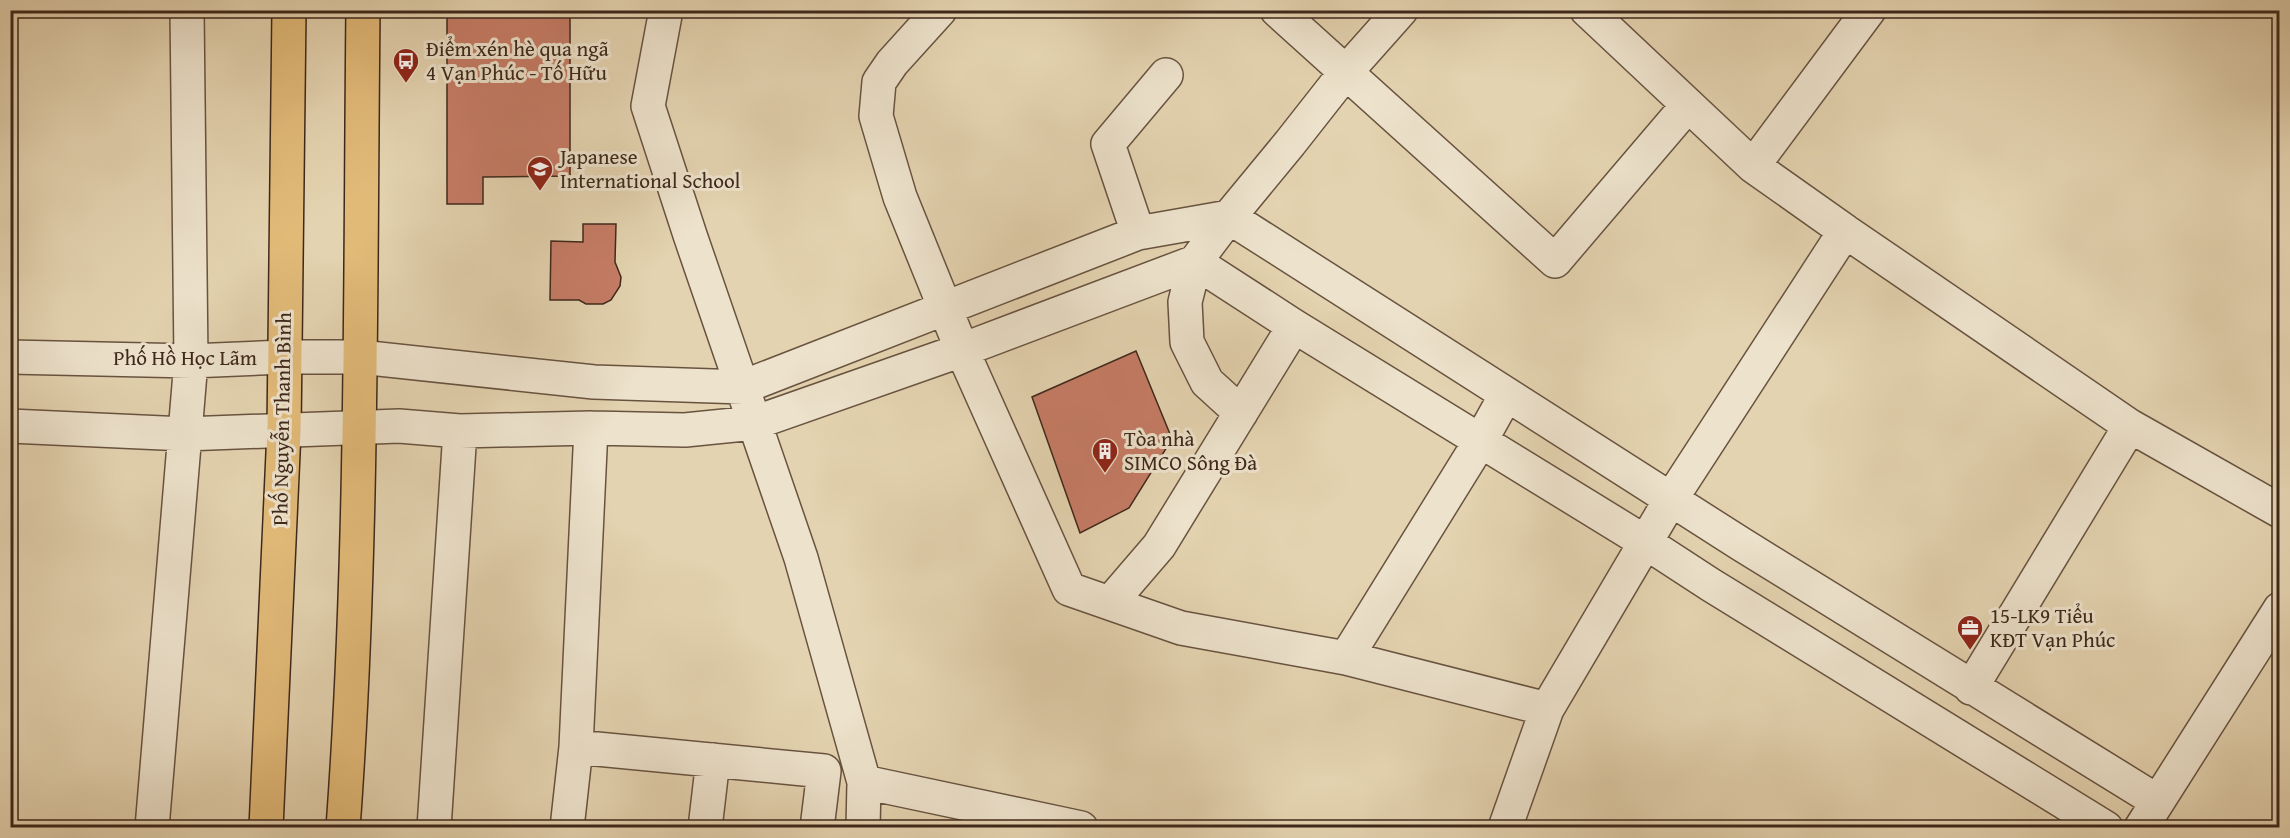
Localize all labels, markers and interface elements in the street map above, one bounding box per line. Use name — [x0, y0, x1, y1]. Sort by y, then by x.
place label: Điểm xén hè qua ngã 4 Vạn Phúc - Tố Hữu — [426, 33, 609, 88]
bus stop icon: Điểm xén hè qua ngã 4 Vạn Phúc - Tố Hữu — [391, 46, 421, 84]
place label: Japanese International School — [557, 141, 741, 196]
school or university icon: Japanese International School — [525, 154, 555, 192]
street label: Phố Nguyễn Thanh Bình — [264, 312, 299, 526]
street label: Phố Hồ Học Lãm — [113, 342, 257, 373]
place label: Tòa nhà SIMCO Sông Đà — [1124, 423, 1257, 478]
building icon: Tòa nhà SIMCO Sông Đà — [1090, 436, 1120, 474]
place label: 15-LK9 Tiểu KĐT Vạn Phúc — [1990, 600, 2115, 655]
office icon: 15-LK9 Tiểu KĐT Vạn Phúc — [1955, 613, 1985, 651]

